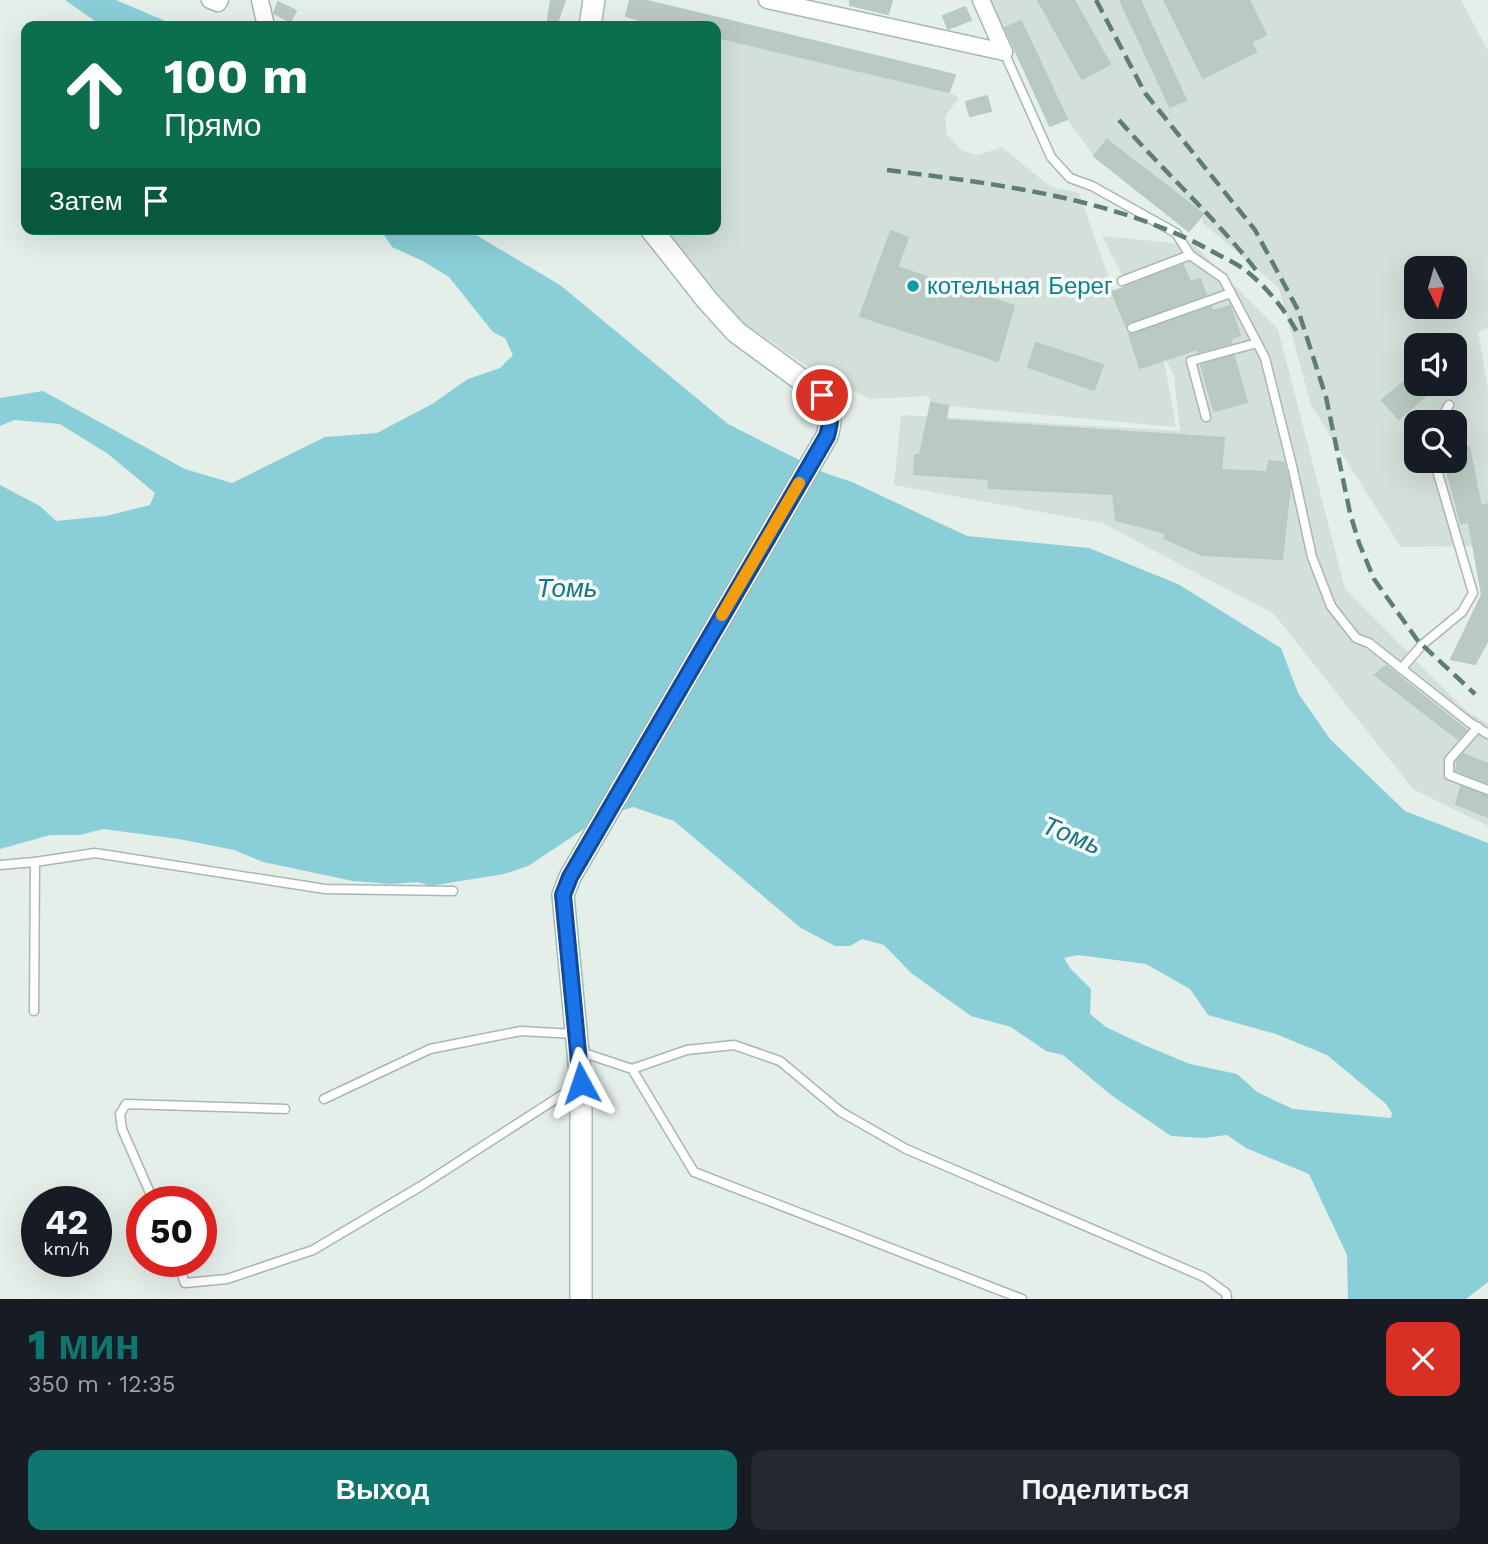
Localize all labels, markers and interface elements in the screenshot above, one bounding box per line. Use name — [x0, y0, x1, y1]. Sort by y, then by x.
text: 100 m — [164, 47, 308, 105]
icon: ahead — [49, 49, 140, 140]
text: Прямо — [164, 106, 262, 144]
icon: arrive — [137, 182, 175, 220]
text: Затем — [49, 186, 123, 216]
north arrow — [1404, 256, 1466, 318]
map controls — [1404, 256, 1467, 473]
place label: котельная Берег — [927, 272, 1113, 300]
marker: котельная Берег — [905, 278, 921, 294]
button: sound — [1404, 333, 1467, 396]
pin — [792, 365, 852, 425]
icon: arrive — [803, 376, 841, 414]
button: search — [1404, 410, 1467, 473]
water label: Томь — [537, 573, 597, 603]
water label: Томь — [1038, 810, 1106, 860]
position arrow — [544, 1046, 618, 1120]
speed limit sign: 50 — [126, 1186, 217, 1277]
text: 42 — [45, 1201, 88, 1243]
text: km/h — [43, 1238, 90, 1259]
text: 1 мин — [28, 1320, 140, 1369]
button: close — [1386, 1322, 1460, 1396]
text: 350 m · 12:35 — [28, 1371, 175, 1398]
button: Выход — [28, 1450, 737, 1530]
button: Поделиться — [751, 1450, 1460, 1530]

